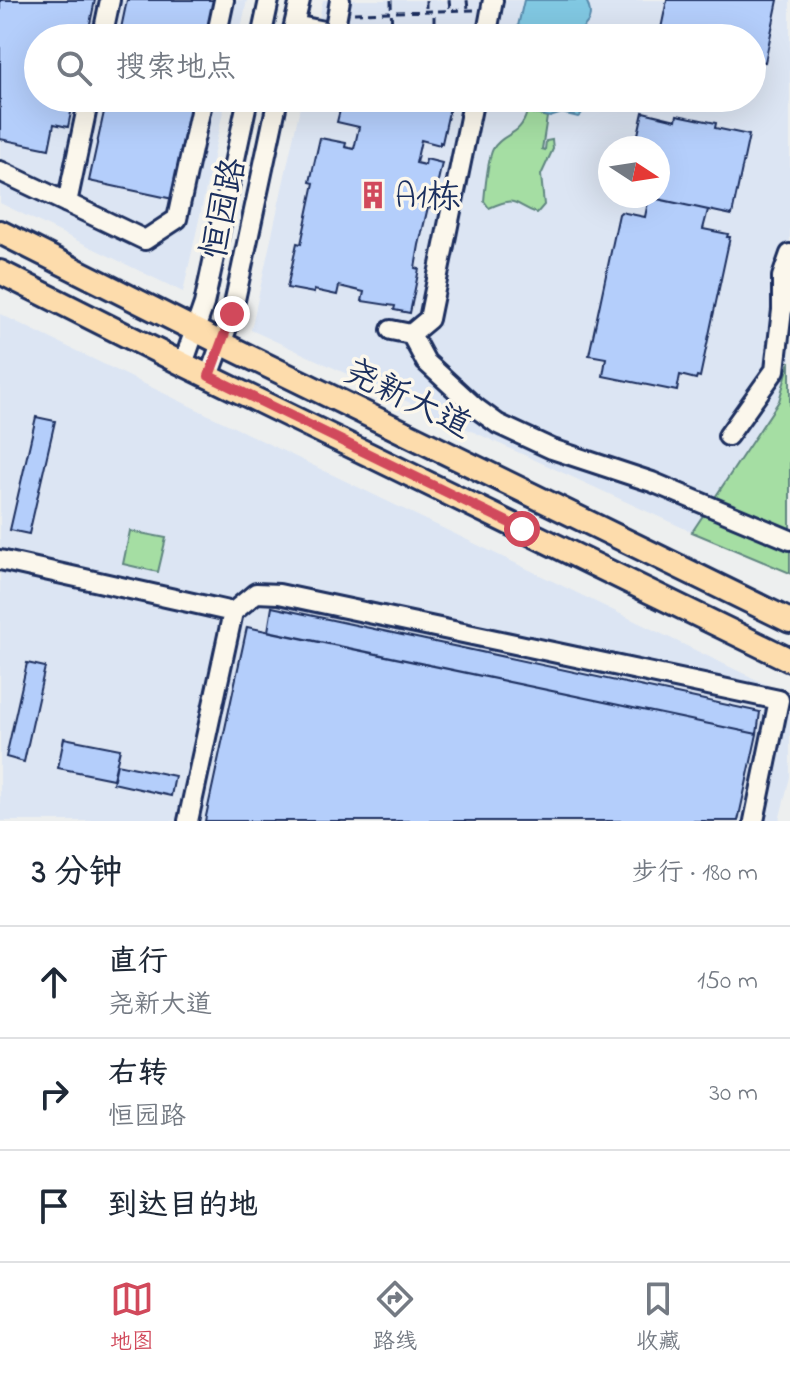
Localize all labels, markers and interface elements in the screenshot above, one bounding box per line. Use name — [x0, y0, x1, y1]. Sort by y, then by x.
search box — [24, 24, 766, 112]
icon: search — [52, 46, 96, 90]
text: 搜索地点 — [116, 47, 236, 91]
north arrow — [598, 136, 670, 208]
street label: 恒园路 — [191, 154, 261, 264]
place label: A1栋 — [395, 174, 461, 224]
building icon: A1栋 — [358, 180, 388, 210]
route end — [214, 296, 250, 332]
street label: 尧新大道 — [335, 348, 479, 453]
route start — [504, 511, 540, 547]
text: 3 分钟 — [32, 849, 123, 899]
text: 步行 · 180 m — [632, 855, 758, 893]
text: 直行 — [108, 941, 168, 985]
icon: ahead — [32, 960, 76, 1004]
text: 150 m — [697, 963, 758, 1001]
text: 尧新大道 — [108, 987, 212, 1025]
text: 右转 — [108, 1053, 168, 1097]
icon: right — [32, 1072, 76, 1116]
text: 30 m — [709, 1075, 758, 1113]
text: 恒园路 — [108, 1099, 186, 1137]
icon: arrive — [32, 1184, 76, 1228]
text: 到达目的地 — [108, 1185, 258, 1229]
tab: 地图 — [110, 1277, 154, 1359]
tab: 路线 — [373, 1277, 417, 1359]
tab: 收藏 — [636, 1277, 680, 1359]

